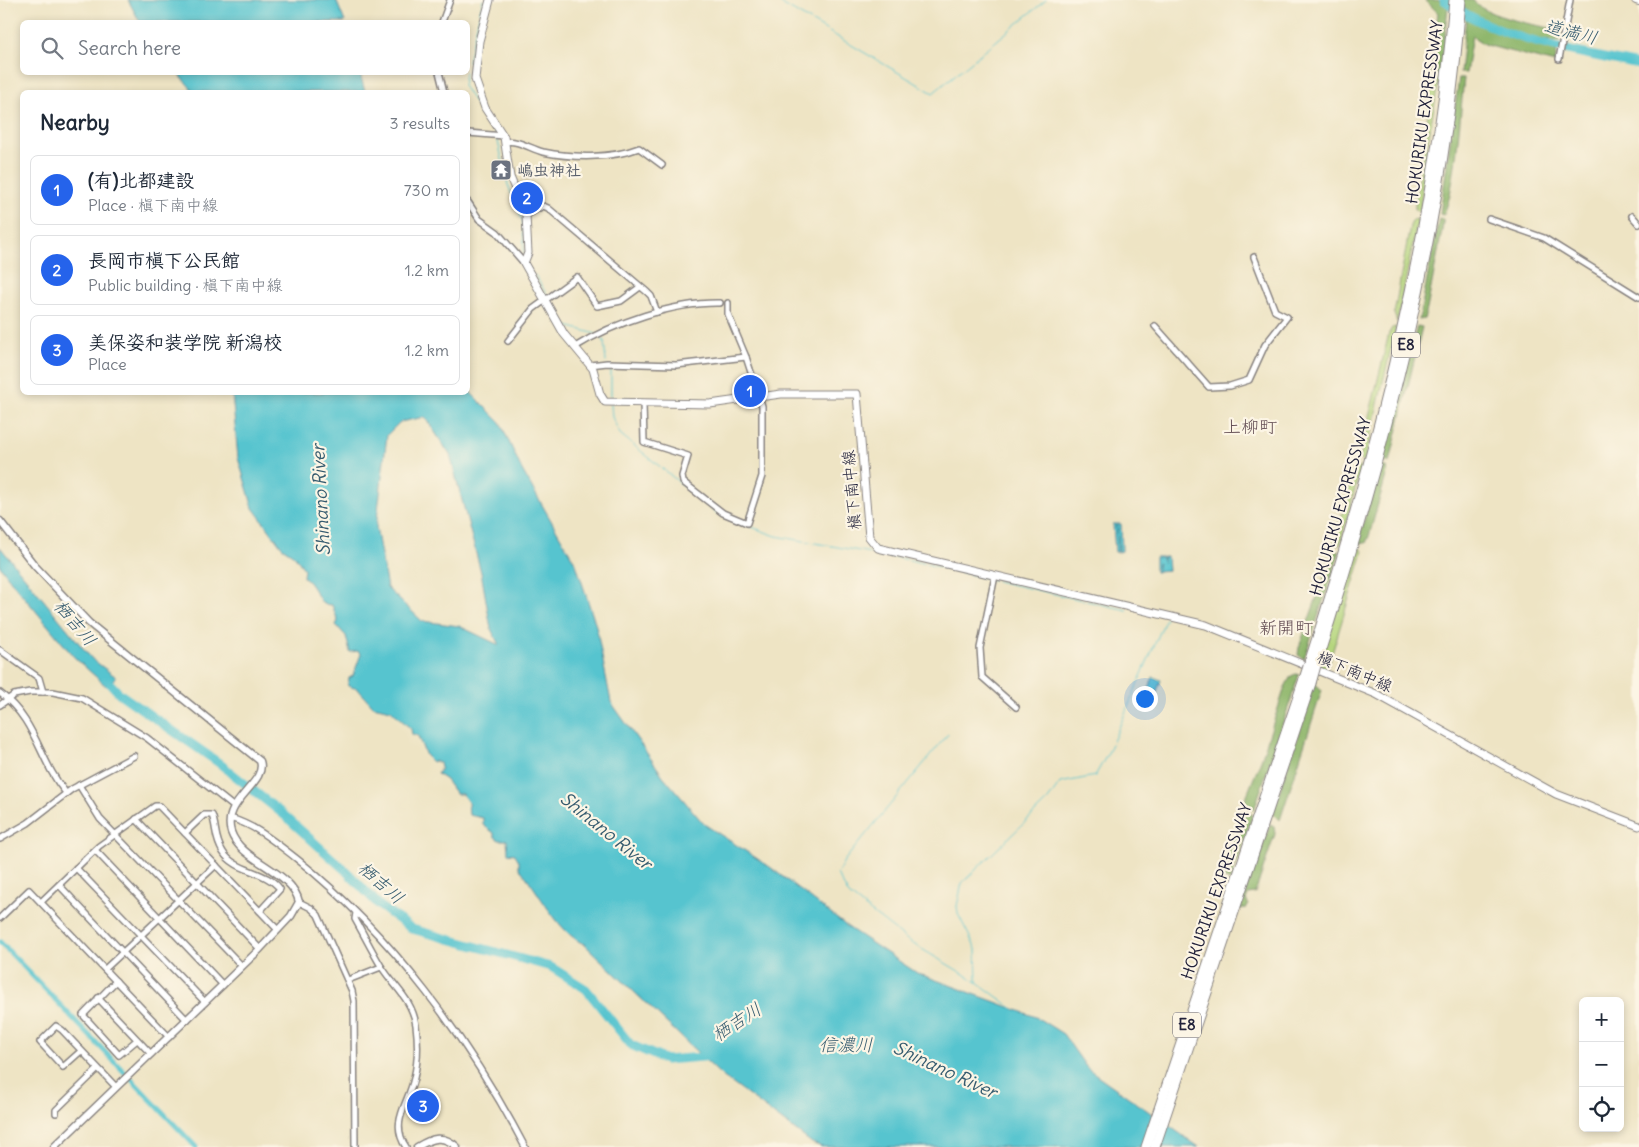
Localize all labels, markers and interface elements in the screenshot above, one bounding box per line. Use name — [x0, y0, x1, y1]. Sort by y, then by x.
water label: 道満川 — [1542, 14, 1600, 49]
street label: HOKURIKU EXPRESSWAY — [1401, 19, 1447, 205]
search box — [20, 20, 470, 75]
icon: search — [38, 34, 66, 62]
text: Search here — [78, 36, 181, 60]
text: Nearby — [40, 109, 110, 136]
text: 3 results — [390, 113, 450, 133]
temple icon: 嶋虫神社 — [489, 158, 513, 182]
place label: 嶋虫神社 — [517, 160, 581, 180]
text: (有)北都建設 — [88, 168, 195, 192]
pin: 2 — [511, 179, 543, 217]
text: 1 — [54, 180, 60, 200]
text: 730 m — [404, 180, 449, 200]
text: Place · 槇下南中線 — [88, 195, 218, 215]
text: 長岡市槇下公民館 — [88, 248, 240, 272]
text: 2 — [53, 260, 61, 280]
text: 1.2 km — [405, 260, 449, 280]
text: Public building · 槇下南中線 — [88, 275, 283, 295]
text: 美保姿和装学院 新潟校 — [88, 330, 283, 354]
road number: E8 — [1392, 332, 1420, 358]
text: 3 — [52, 340, 62, 360]
text: 1.2 km — [405, 340, 449, 360]
text: Place — [88, 354, 127, 374]
pin: 1 — [734, 372, 766, 410]
street label: HOKURIKU EXPRESSWAY — [1305, 414, 1375, 598]
district label: 上柳町 — [1223, 415, 1277, 438]
water label: Shinano River — [306, 441, 335, 556]
street label: 槇下南中線 — [838, 449, 864, 531]
water label: 栖吉川 — [49, 595, 102, 651]
district label: 新開町 — [1259, 616, 1313, 639]
street label: 槇下南中線 — [1314, 646, 1396, 696]
your location — [1132, 686, 1158, 712]
water label: Shinano River — [556, 787, 659, 876]
street label: HOKURIKU EXPRESSWAY — [1176, 800, 1256, 982]
water label: 栖吉川 — [353, 856, 409, 909]
water label: 栖吉川 — [708, 997, 766, 1046]
map controls — [1579, 997, 1624, 1132]
button: + — [1579, 997, 1624, 1042]
road number: E8 — [1173, 1012, 1201, 1038]
water label: 信濃川 — [819, 1033, 873, 1056]
water label: Shinano River — [890, 1036, 1003, 1105]
button: − — [1579, 1042, 1624, 1087]
pin: 3 — [407, 1087, 439, 1125]
button: locate — [1579, 1087, 1624, 1132]

